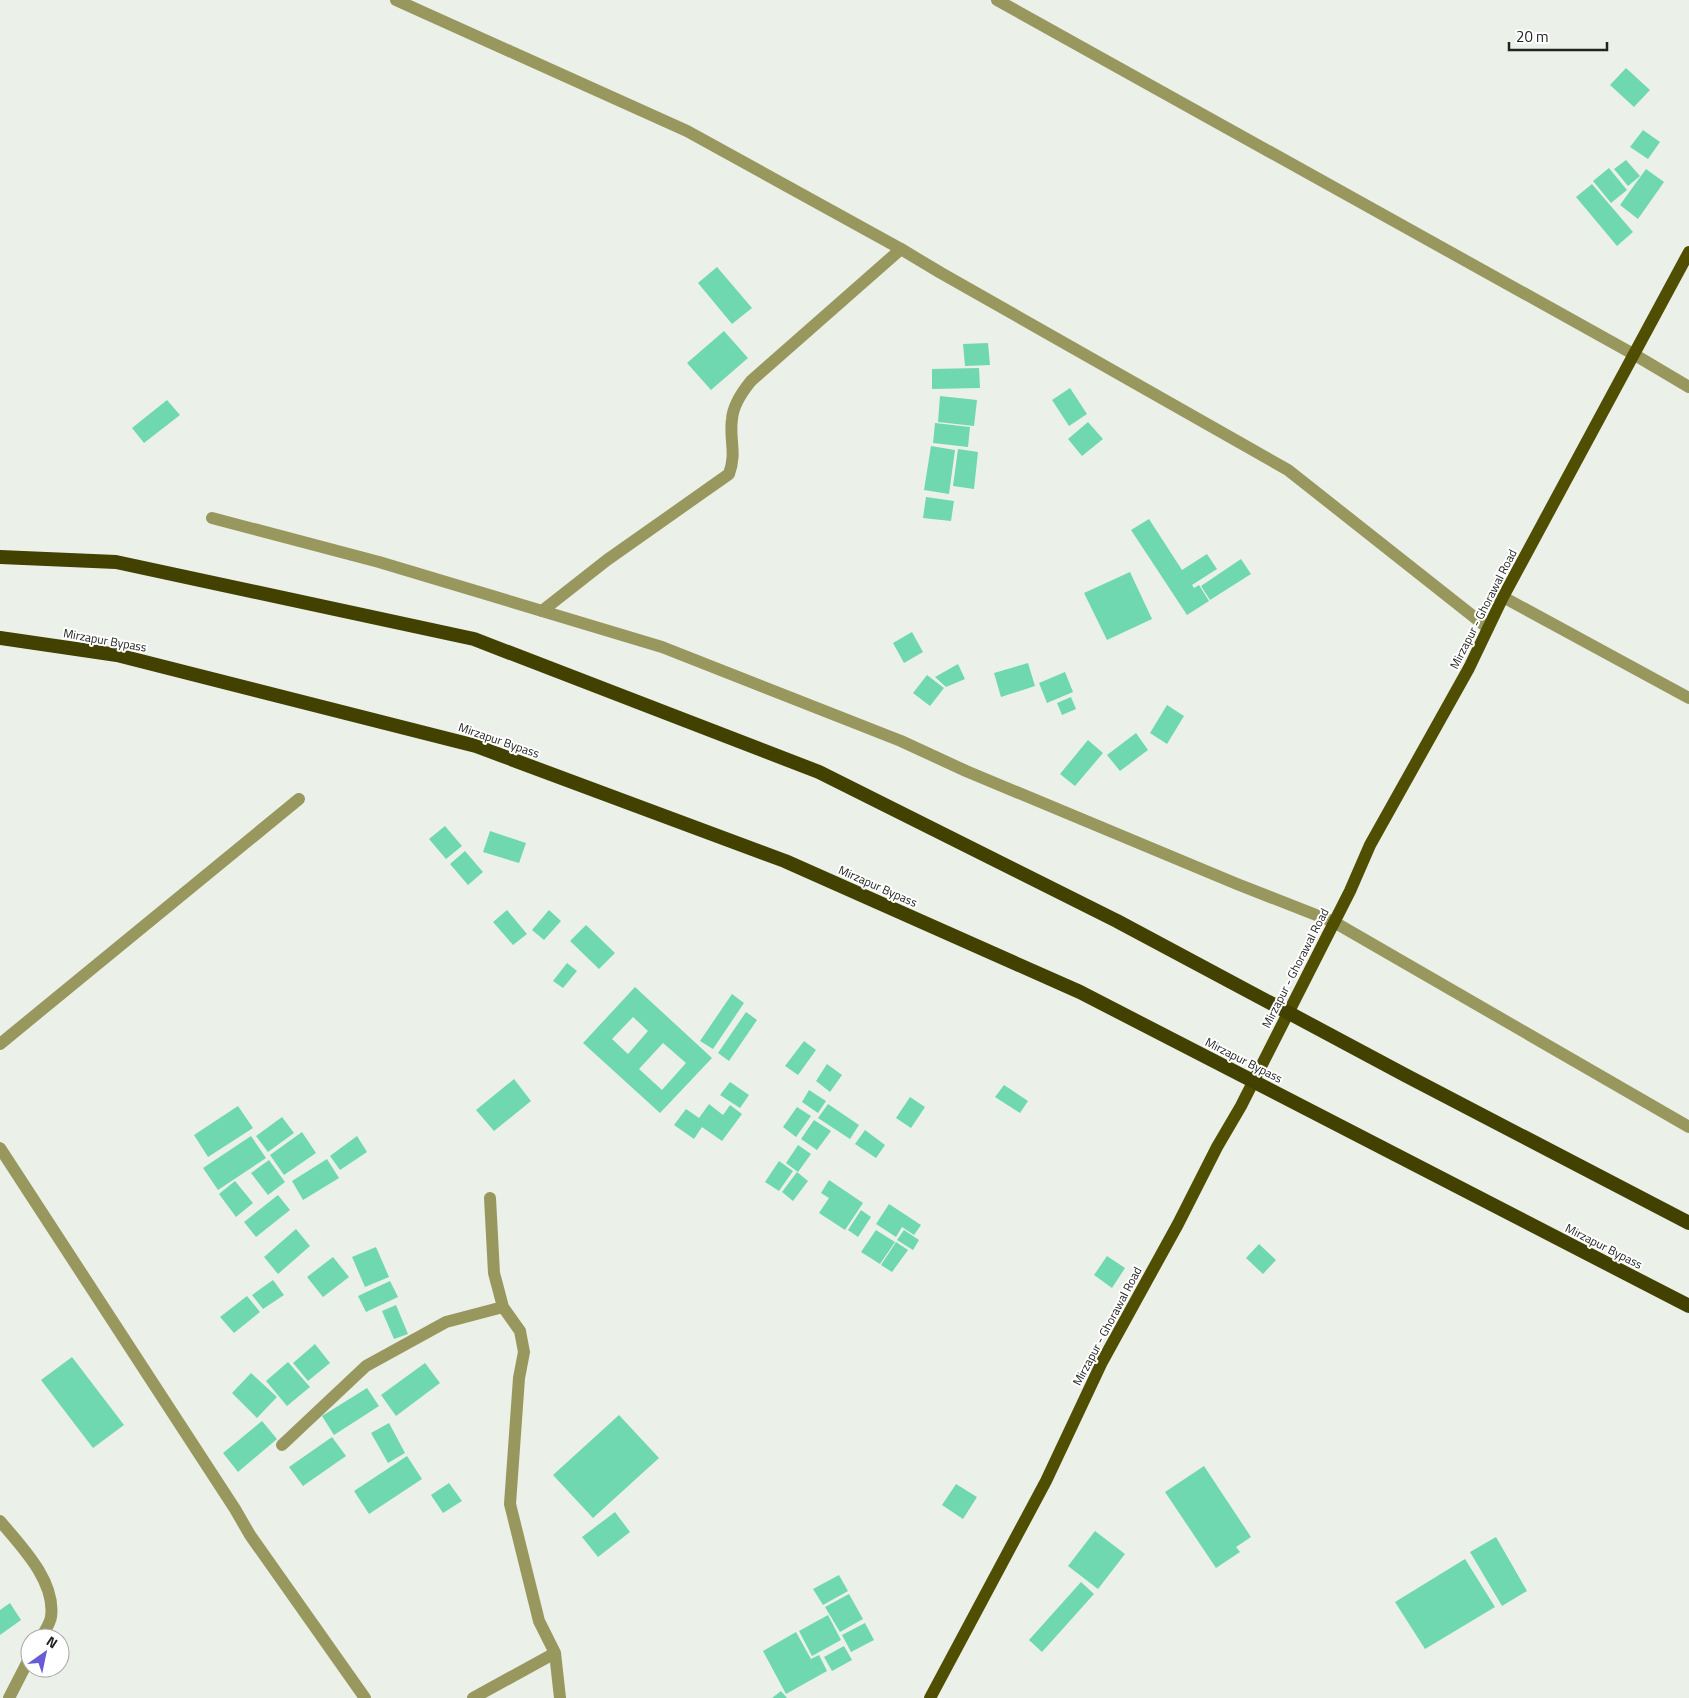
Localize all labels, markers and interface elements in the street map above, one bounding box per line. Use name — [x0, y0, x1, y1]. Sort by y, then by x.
scale bar — [1509, 20, 1606, 52]
text: 20 m — [1516, 25, 1549, 48]
street label: Mirzapur - Ghorawal Road — [1444, 546, 1522, 672]
street label: Mirzapur Bypass — [62, 623, 149, 657]
street label: Mirzapur Bypass — [456, 717, 542, 763]
street label: Mirzapur Bypass — [836, 860, 921, 912]
street label: Mirzapur - Ghorawal Road — [1256, 905, 1334, 1031]
street label: Mirzapur Bypass — [1202, 1032, 1286, 1088]
street label: Mirzapur Bypass — [1562, 1218, 1646, 1274]
street label: Mirzapur - Ghorawal Road — [1067, 1263, 1147, 1389]
north arrow — [20, 1628, 70, 1678]
text: N — [43, 1630, 62, 1653]

